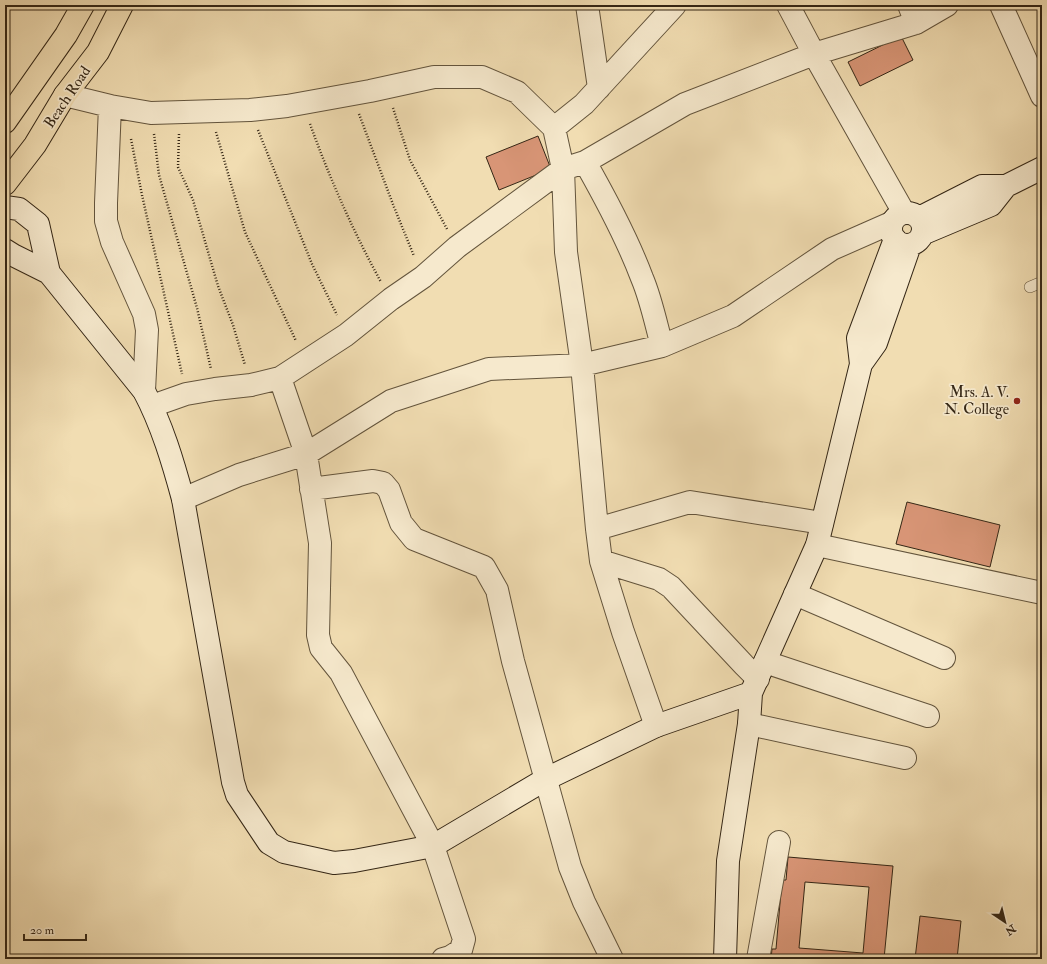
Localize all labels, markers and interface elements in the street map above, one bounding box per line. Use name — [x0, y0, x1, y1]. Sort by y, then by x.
street label: Beach Road — [40, 62, 95, 132]
place label: Mrs. A. V. N. College — [944, 383, 1009, 419]
marker: Mrs. A. V. N. College — [1012, 396, 1022, 406]
north arrow — [985, 902, 1025, 942]
scale bar — [24, 916, 86, 942]
text: N — [1002, 921, 1019, 939]
text: 20 m — [30, 923, 55, 938]

